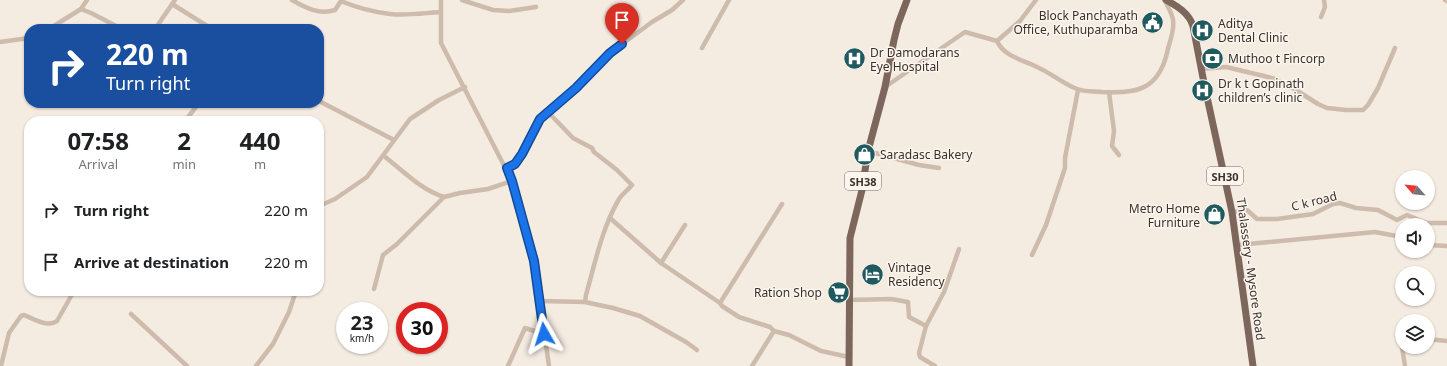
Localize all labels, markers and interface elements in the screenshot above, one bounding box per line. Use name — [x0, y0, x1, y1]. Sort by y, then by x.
pin — [605, 3, 639, 44]
place label: Block Panchayath Office, Kuthuparamba — [1014, 7, 1138, 38]
icon: arrive — [611, 9, 633, 31]
public building icon: Block Panchayath Office, Kuthuparamba — [1140, 9, 1166, 35]
place label: Aditya Dental Clinic — [1218, 15, 1289, 46]
hospital icon: Aditya Dental Clinic — [1190, 17, 1216, 43]
text: 220 m — [106, 35, 189, 73]
icon: right — [40, 40, 92, 92]
place label: Dr Damodarans Eye Hospital — [870, 44, 960, 75]
bank icon: Muthoo t Fincorp — [1199, 45, 1225, 71]
hospital icon: Dr Damodarans Eye Hospital — [842, 46, 868, 72]
place label: Muthoo t Fincorp — [1228, 50, 1325, 67]
text: Turn right — [106, 71, 190, 95]
place label: Dr k t Gopinath children’s clinic — [1218, 75, 1304, 106]
hospital icon: Dr k t Gopinath children’s clinic — [1189, 77, 1215, 103]
text: 07:58 — [67, 124, 129, 157]
text: 2 — [177, 124, 191, 157]
text: 440 — [239, 124, 281, 157]
shop icon: Saradasc Bakery — [852, 141, 878, 167]
place label: Saradasc Bakery — [880, 146, 973, 163]
text: Arrival — [78, 155, 118, 173]
text: min — [172, 155, 196, 173]
text: m — [254, 155, 266, 173]
road number: SH30 — [1207, 167, 1243, 185]
north arrow — [1395, 170, 1435, 210]
map controls — [1395, 170, 1435, 354]
road number: SH38 — [845, 172, 881, 190]
street label: C k road — [1289, 187, 1339, 215]
street label: Thalassery - Mysore Road — [1233, 197, 1269, 341]
icon: right — [40, 199, 62, 221]
text: Turn right — [74, 200, 149, 220]
text: 220 m — [264, 200, 308, 220]
place label: Metro Home Furniture — [1129, 200, 1200, 231]
shop icon: Metro Home Furniture — [1202, 202, 1228, 228]
button: sound — [1395, 218, 1435, 258]
icon: arrive — [40, 251, 62, 273]
text: Arrive at destination — [74, 252, 229, 272]
text: 220 m — [264, 252, 308, 272]
place label: Vintage Residency — [888, 259, 945, 290]
hotel icon: Vintage Residency — [859, 261, 885, 287]
button: search — [1395, 266, 1435, 306]
supermarket icon: Ration Shop — [825, 279, 851, 305]
place label: Ration Shop — [754, 284, 822, 301]
speed limit sign: 30 — [396, 302, 448, 354]
text: 23 — [351, 309, 373, 336]
position arrow — [523, 313, 565, 355]
button: layers — [1395, 314, 1435, 354]
text: km/h — [350, 331, 374, 345]

